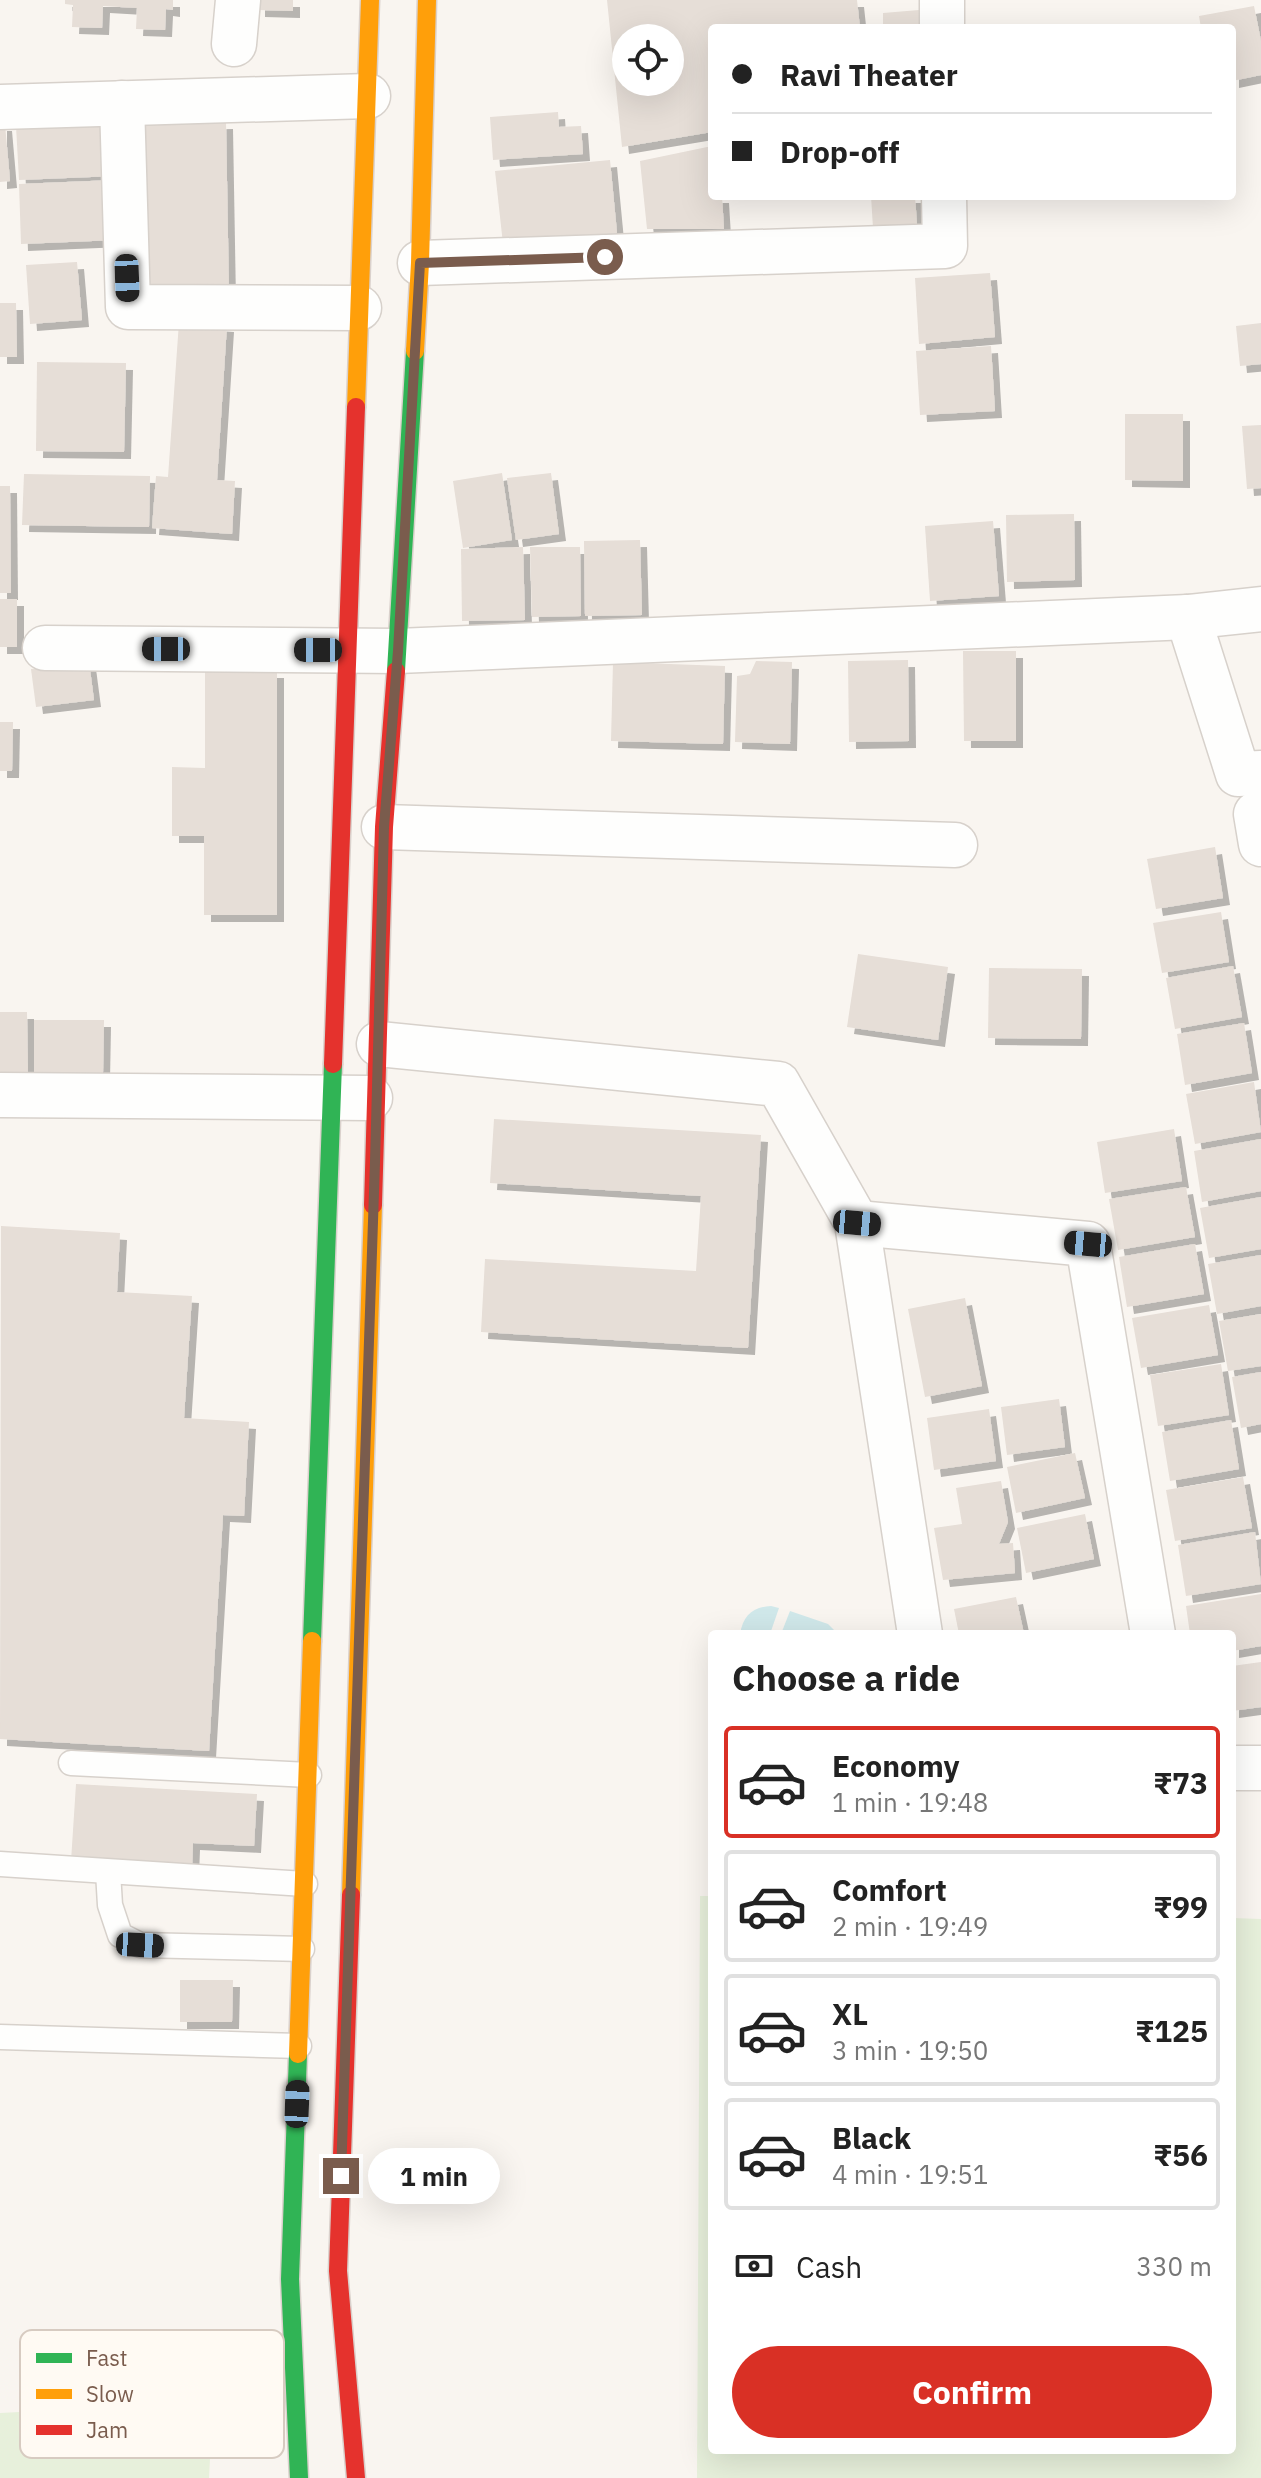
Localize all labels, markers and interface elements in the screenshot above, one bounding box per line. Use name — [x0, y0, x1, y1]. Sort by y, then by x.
map controls — [612, 24, 684, 96]
button: locate — [612, 24, 684, 96]
text: Ravi Theater — [780, 55, 958, 94]
text: Drop-off — [780, 132, 899, 171]
route start — [587, 239, 623, 275]
car — [114, 254, 140, 302]
car — [142, 637, 190, 661]
car — [294, 638, 342, 662]
car — [832, 1209, 882, 1237]
car — [1063, 1230, 1113, 1258]
text: Choose a ride — [732, 1654, 960, 1701]
icon: car — [736, 1746, 808, 1818]
text: Economy — [832, 1746, 960, 1785]
text: ₹73 — [1153, 1763, 1208, 1802]
text: 1 min · 19:48 — [832, 1785, 988, 1819]
icon: car — [736, 1870, 808, 1942]
text: Comfort — [832, 1870, 947, 1909]
text: ₹99 — [1153, 1887, 1208, 1926]
text: 2 min · 19:49 — [832, 1909, 988, 1943]
car — [115, 1932, 165, 1958]
icon: car — [736, 1994, 808, 2066]
text: XL — [832, 1994, 868, 2033]
text: ₹125 — [1135, 2011, 1208, 2050]
text: 3 min · 19:50 — [832, 2033, 988, 2067]
car — [284, 2080, 310, 2128]
icon: car — [736, 2118, 808, 2190]
text: Black — [832, 2118, 911, 2157]
text: ₹56 — [1153, 2135, 1208, 2174]
callout: 1 min — [369, 2148, 501, 2204]
text: 4 min · 19:51 — [832, 2157, 988, 2191]
route end — [323, 2158, 359, 2194]
text: 1 min — [400, 2159, 468, 2193]
icon: cash — [732, 2244, 776, 2288]
text: Cash — [796, 2247, 862, 2286]
text: 330 m — [1136, 2249, 1212, 2283]
legend — [20, 2330, 284, 2458]
text: Fast — [86, 2343, 127, 2372]
button: Confirm — [732, 2346, 1212, 2438]
text: Slow — [86, 2379, 134, 2408]
text: Jam — [86, 2415, 128, 2444]

